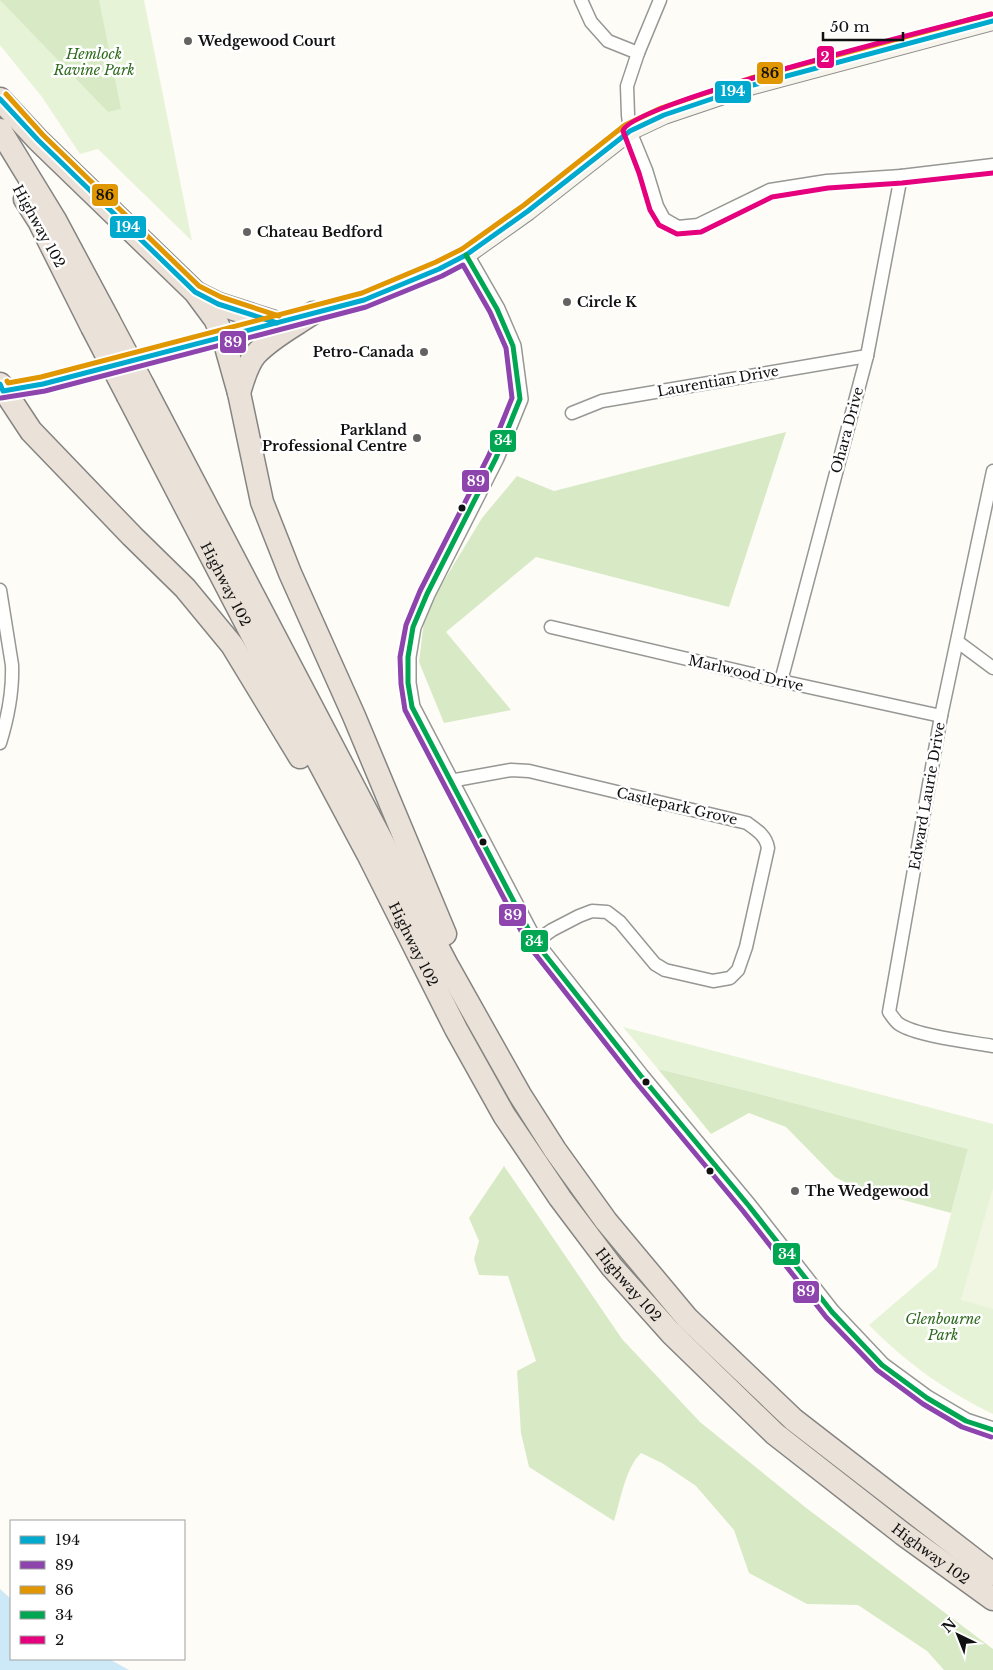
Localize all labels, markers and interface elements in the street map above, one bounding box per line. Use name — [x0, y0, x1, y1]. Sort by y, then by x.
scale bar — [823, 10, 903, 42]
text: 50 m — [830, 17, 870, 36]
place label: Wedgewood Court — [197, 32, 336, 50]
marker: Wedgewood Court — [182, 35, 194, 47]
park label: Hemlock Ravine Park — [52, 45, 135, 79]
line badge: 2 — [816, 45, 835, 69]
text: 2 — [820, 48, 830, 66]
line badge: 86 — [756, 61, 784, 85]
text: 86 — [761, 64, 779, 82]
line badge: 194 — [714, 80, 752, 104]
text: 194 — [721, 82, 745, 100]
street label: Highway 102 — [9, 181, 69, 271]
line badge: 86 — [91, 183, 119, 207]
text: 86 — [96, 186, 114, 204]
line badge: 194 — [109, 215, 147, 239]
text: 194 — [116, 218, 140, 236]
place label: Chateau Bedford — [257, 223, 383, 241]
marker: Chateau Bedford — [241, 226, 253, 238]
place label: Circle K — [577, 293, 637, 311]
marker: Circle K — [561, 296, 573, 308]
line badge: 89 — [219, 330, 247, 354]
text: 89 — [224, 333, 242, 351]
place label: Petro-Canada — [313, 343, 414, 361]
marker: Petro-Canada — [418, 346, 430, 358]
street label: Laurentian Drive — [656, 361, 780, 401]
street label: Ohara Drive — [827, 385, 867, 475]
place label: Parkland Professional Centre — [262, 421, 407, 455]
line badge: 34 — [489, 429, 517, 453]
text: 34 — [494, 431, 512, 449]
marker: Parkland Professional Centre — [411, 432, 423, 444]
line badge: 89 — [461, 469, 490, 493]
text: 89 — [467, 472, 485, 490]
unlabelled marker — [457, 503, 467, 513]
street label: Highway 102 — [196, 539, 255, 629]
street label: Marlwood Drive — [687, 651, 805, 695]
street label: Edward Laurie Drive — [905, 721, 949, 871]
street label: Castlepark Grove — [615, 783, 739, 829]
unlabelled marker — [478, 837, 488, 847]
street label: Highway 102 — [385, 899, 442, 989]
line badge: 89 — [498, 903, 527, 927]
text: 89 — [504, 906, 522, 924]
line badge: 34 — [520, 929, 549, 953]
text: 34 — [525, 932, 543, 950]
unlabelled marker — [641, 1077, 651, 1087]
unlabelled marker — [705, 1166, 715, 1176]
place label: The Wedgewood — [805, 1182, 929, 1200]
marker: The Wedgewood — [789, 1185, 801, 1197]
line badge: 34 — [772, 1242, 801, 1266]
street label: Highway 102 — [592, 1244, 665, 1325]
text: 34 — [778, 1245, 796, 1263]
line badge: 89 — [792, 1280, 820, 1304]
text: 89 — [797, 1282, 815, 1300]
park label: Glenbourne Park — [905, 1310, 981, 1344]
legend — [10, 1520, 185, 1660]
street label: Highway 102 — [888, 1520, 973, 1588]
text: 194 — [55, 1530, 80, 1549]
text: 89 — [55, 1555, 74, 1574]
text: 86 — [55, 1580, 74, 1599]
text: 34 — [55, 1605, 73, 1624]
north arrow — [933, 1610, 983, 1660]
text: N — [938, 1614, 960, 1637]
text: 2 — [55, 1630, 64, 1649]

